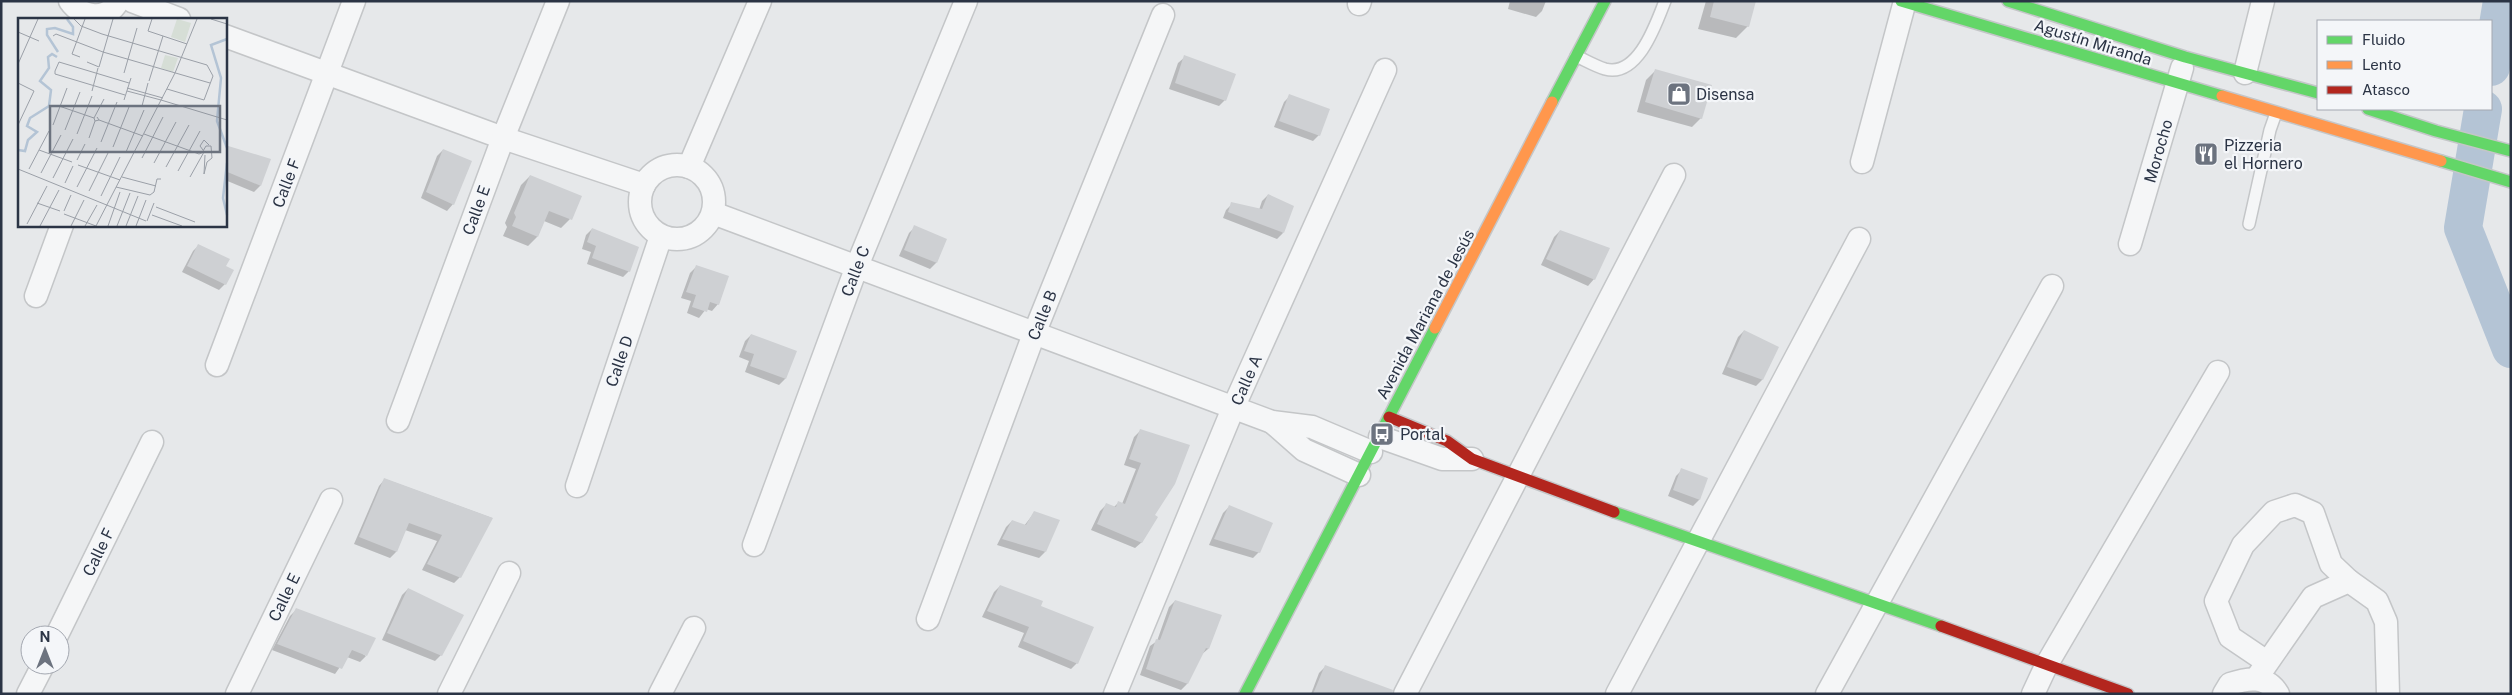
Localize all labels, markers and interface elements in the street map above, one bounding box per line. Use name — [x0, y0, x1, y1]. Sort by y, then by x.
street label: Agustín Miranda — [2032, 16, 2154, 69]
inset map — [18, 18, 226, 226]
legend — [2317, 20, 2492, 110]
text: Fluido — [2362, 31, 2405, 48]
text: Lento — [2362, 56, 2401, 73]
shop icon: Disensa — [1666, 81, 1692, 107]
text: Atasco — [2362, 81, 2410, 98]
place label: Disensa — [1696, 85, 1754, 104]
street label: Morocho — [2140, 117, 2177, 185]
place label: Pizzeria el Hornero — [2224, 136, 2303, 173]
restaurant icon: Pizzeria el Hornero — [2193, 141, 2219, 167]
street label: Calle F — [268, 156, 305, 210]
street label: Calle E — [459, 183, 494, 238]
street label: Avenida Mariana de Jesús — [1373, 226, 1478, 402]
street label: Calle C — [837, 243, 874, 299]
street label: Calle B — [1024, 287, 1061, 343]
street label: Calle D — [602, 333, 637, 389]
street label: Calle A — [1227, 352, 1266, 408]
bus stop icon: Portal — [1369, 421, 1395, 447]
place label: Portal — [1400, 425, 1445, 444]
street label: Calle F — [79, 525, 118, 579]
street label: Calle E — [265, 570, 304, 625]
north arrow — [20, 625, 70, 675]
text: N — [40, 629, 50, 645]

